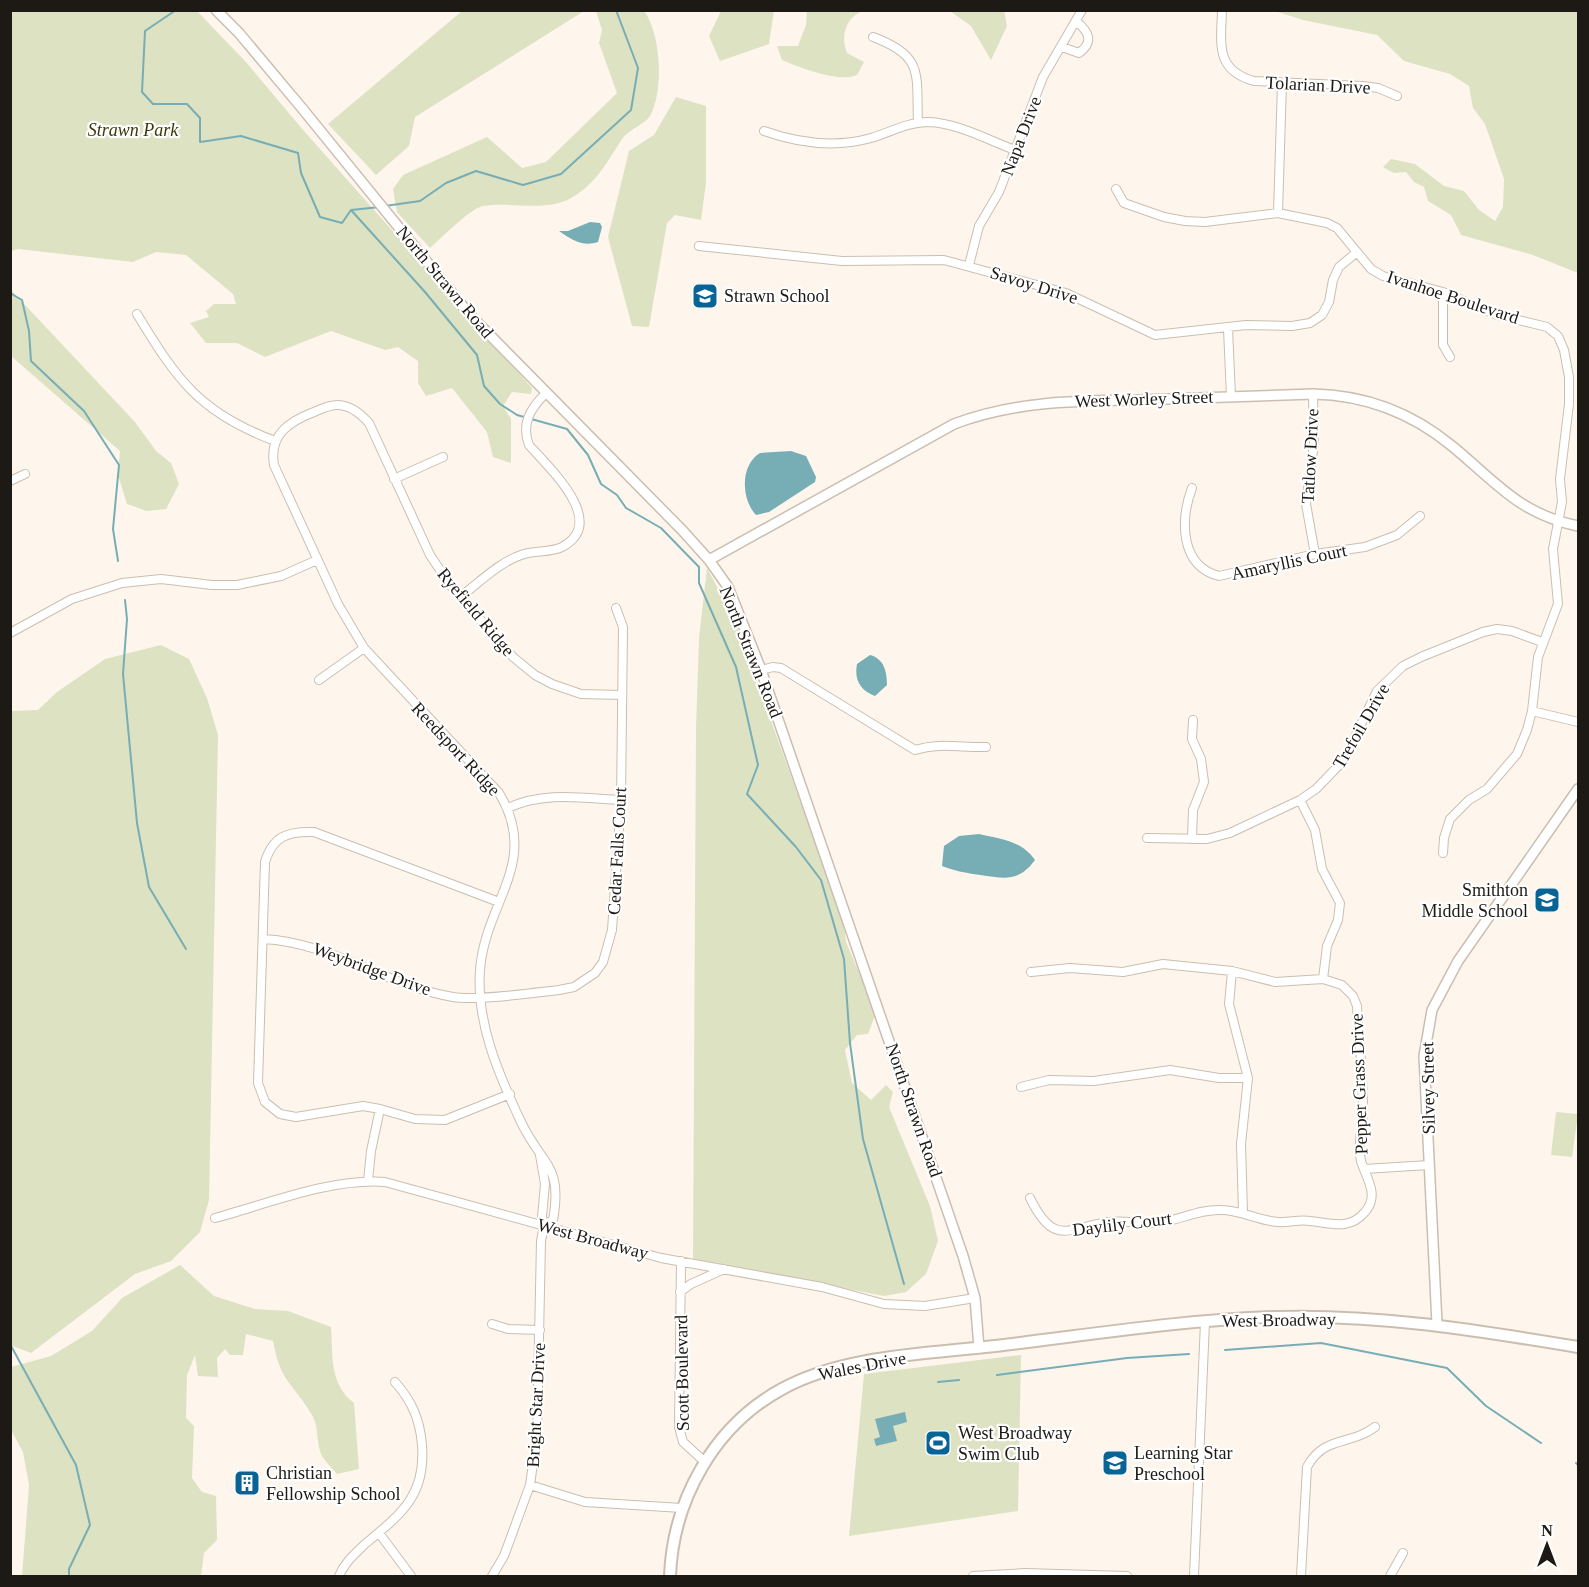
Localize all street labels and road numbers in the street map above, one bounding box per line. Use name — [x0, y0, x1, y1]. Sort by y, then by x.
street label: Tolarian Drive — [1265, 72, 1371, 98]
street label: Napa Drive — [997, 93, 1045, 179]
street label: North Strawn Road — [392, 222, 498, 342]
street label: Savoy Drive — [988, 262, 1080, 308]
street label: Ivanhoe Boulevard — [1385, 266, 1521, 328]
street label: West Worley Street — [1074, 387, 1214, 411]
street label: Tatlow Drive — [1298, 408, 1322, 504]
street label: Amaryllis Court — [1229, 540, 1349, 584]
street label: Ryefield Ridge — [433, 564, 519, 660]
street label: North Strawn Road — [716, 583, 786, 721]
street label: Trefoil Drive — [1329, 680, 1393, 772]
street label: Reedsport Ridge — [408, 698, 504, 800]
street label: Cedar Falls Court — [604, 787, 630, 915]
street label: Weybridge Drive — [310, 938, 434, 1000]
street label: Pepper Grass Drive — [1347, 1013, 1371, 1155]
street label: North Strawn Road — [882, 1041, 946, 1179]
street label: Silvey Street — [1417, 1042, 1439, 1134]
street label: Daylily Court — [1071, 1208, 1173, 1240]
street label: West Broadway — [535, 1215, 651, 1263]
street label: West Broadway — [1222, 1309, 1336, 1331]
street label: Scott Boulevard — [671, 1315, 693, 1431]
street label: Bright Star Drive — [523, 1342, 549, 1468]
street label: Wales Drive — [816, 1348, 908, 1384]

